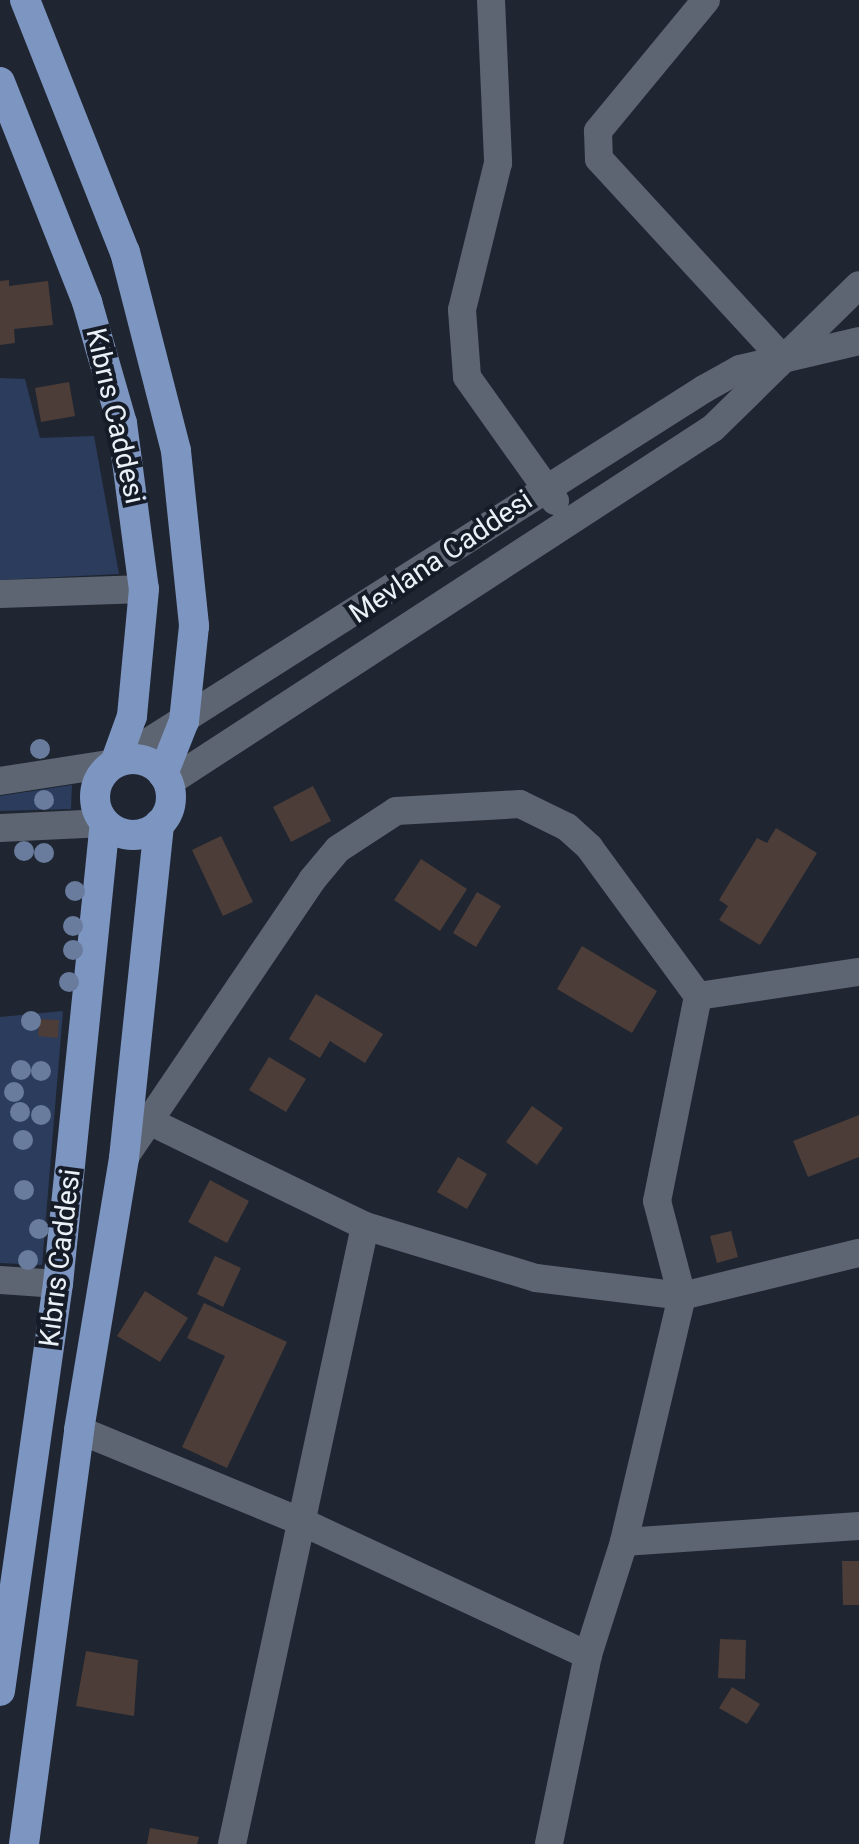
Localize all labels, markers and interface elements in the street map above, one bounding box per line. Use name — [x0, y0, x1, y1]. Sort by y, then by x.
street label: Kıbrıs Caddesi — [78, 325, 152, 507]
street label: Mevlana Caddesi — [343, 483, 539, 631]
street label: Kıbrıs Caddesi — [32, 1167, 88, 1349]

